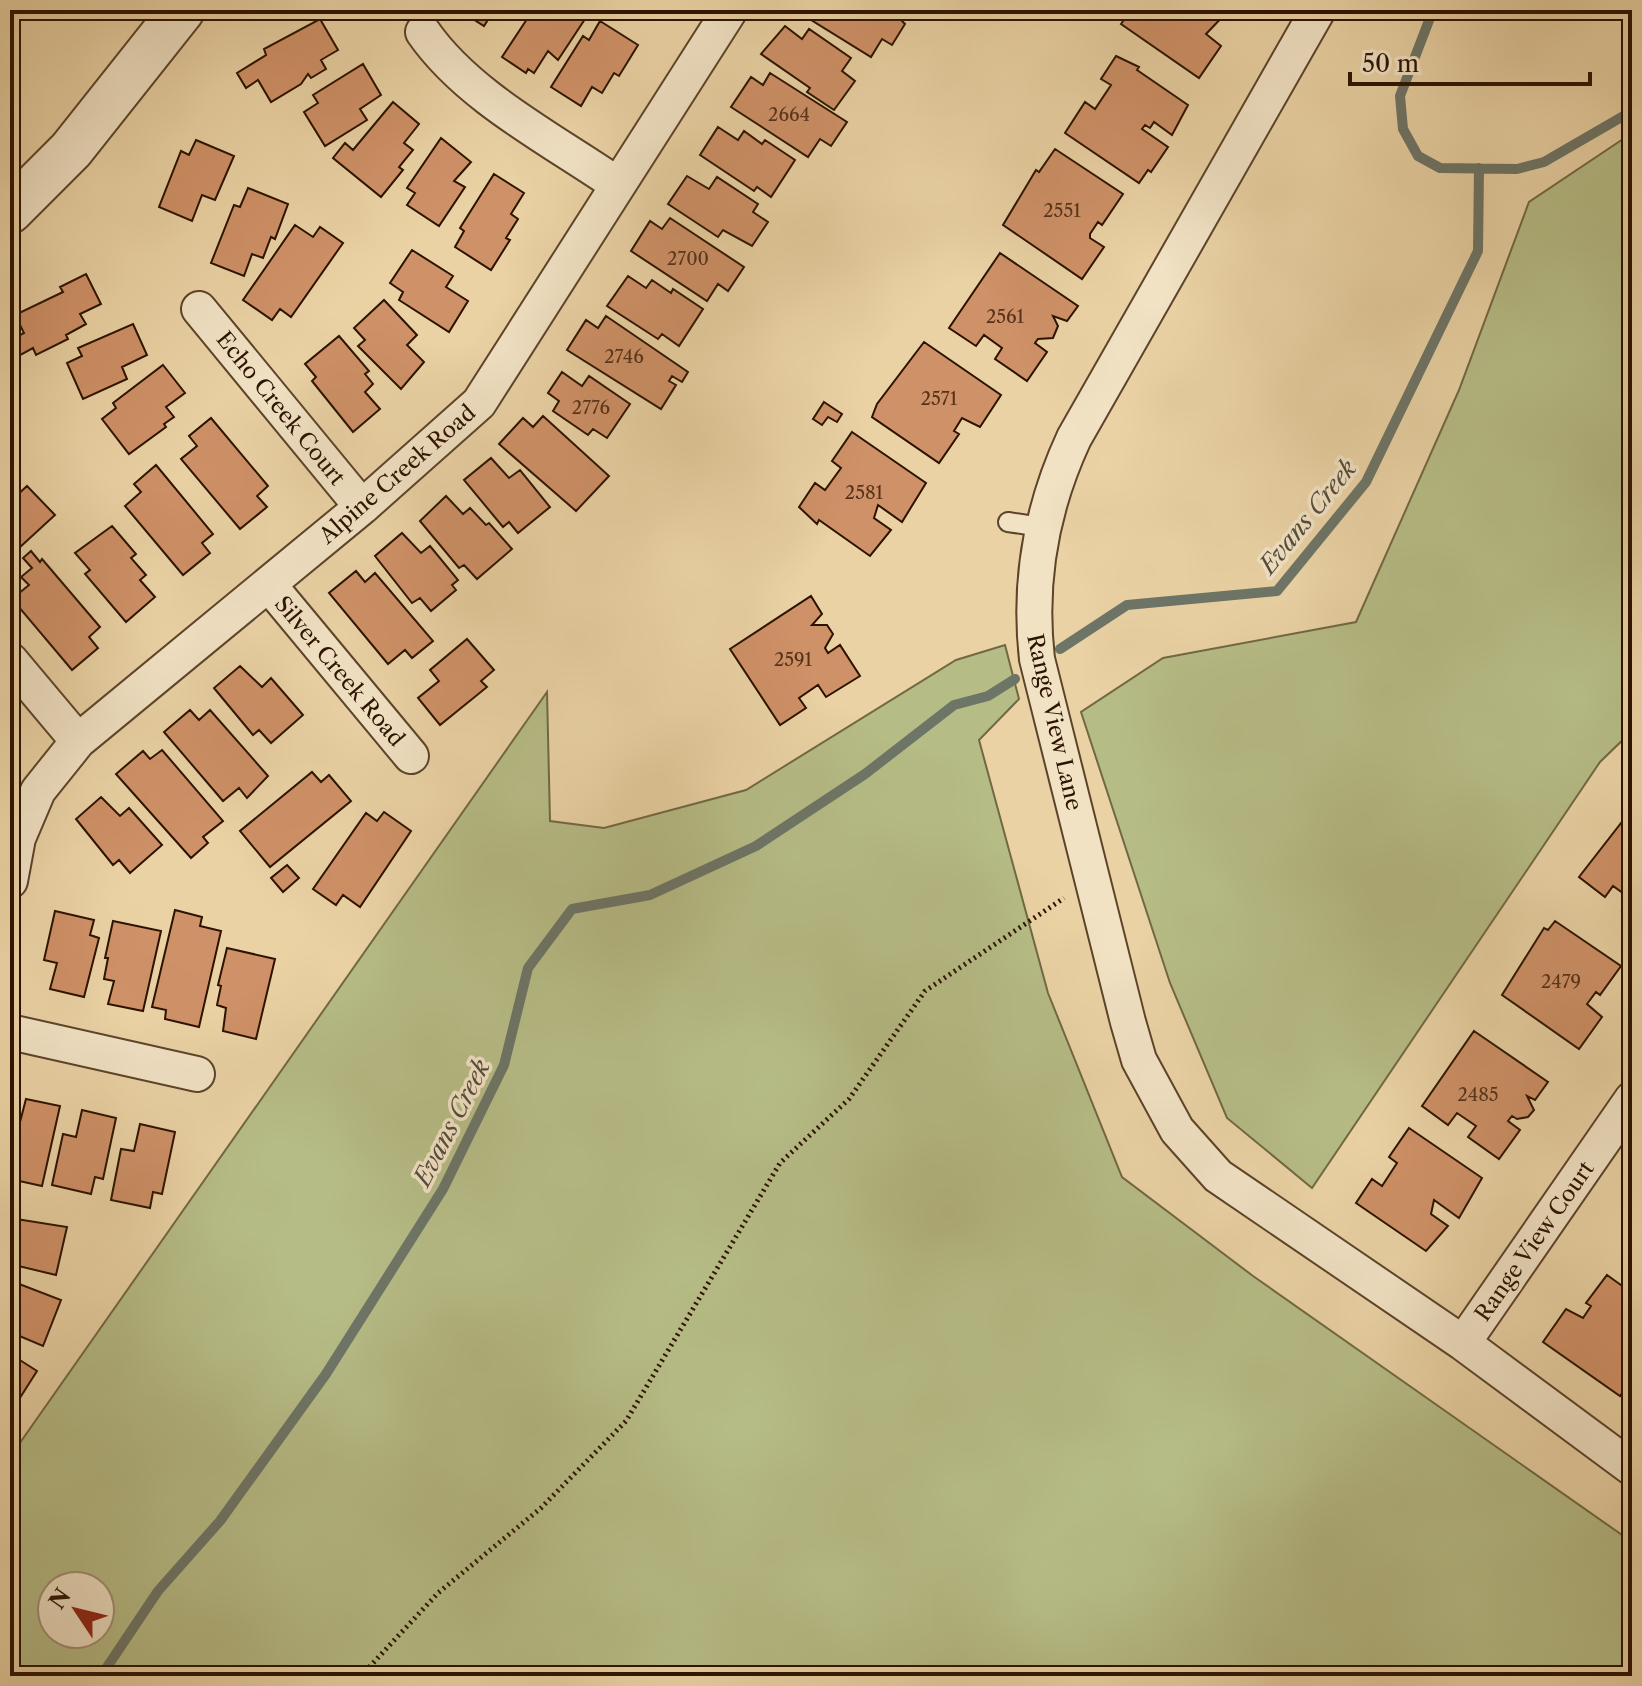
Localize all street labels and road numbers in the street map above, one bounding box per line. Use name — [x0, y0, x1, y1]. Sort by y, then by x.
street label: Echo Creek Court — [210, 326, 351, 491]
street label: Alpine Creek Road — [313, 399, 481, 550]
street label: Silver Creek Road — [269, 591, 410, 752]
street label: Range View Lane — [1021, 631, 1088, 813]
street label: Range View Court — [1469, 1156, 1600, 1327]

